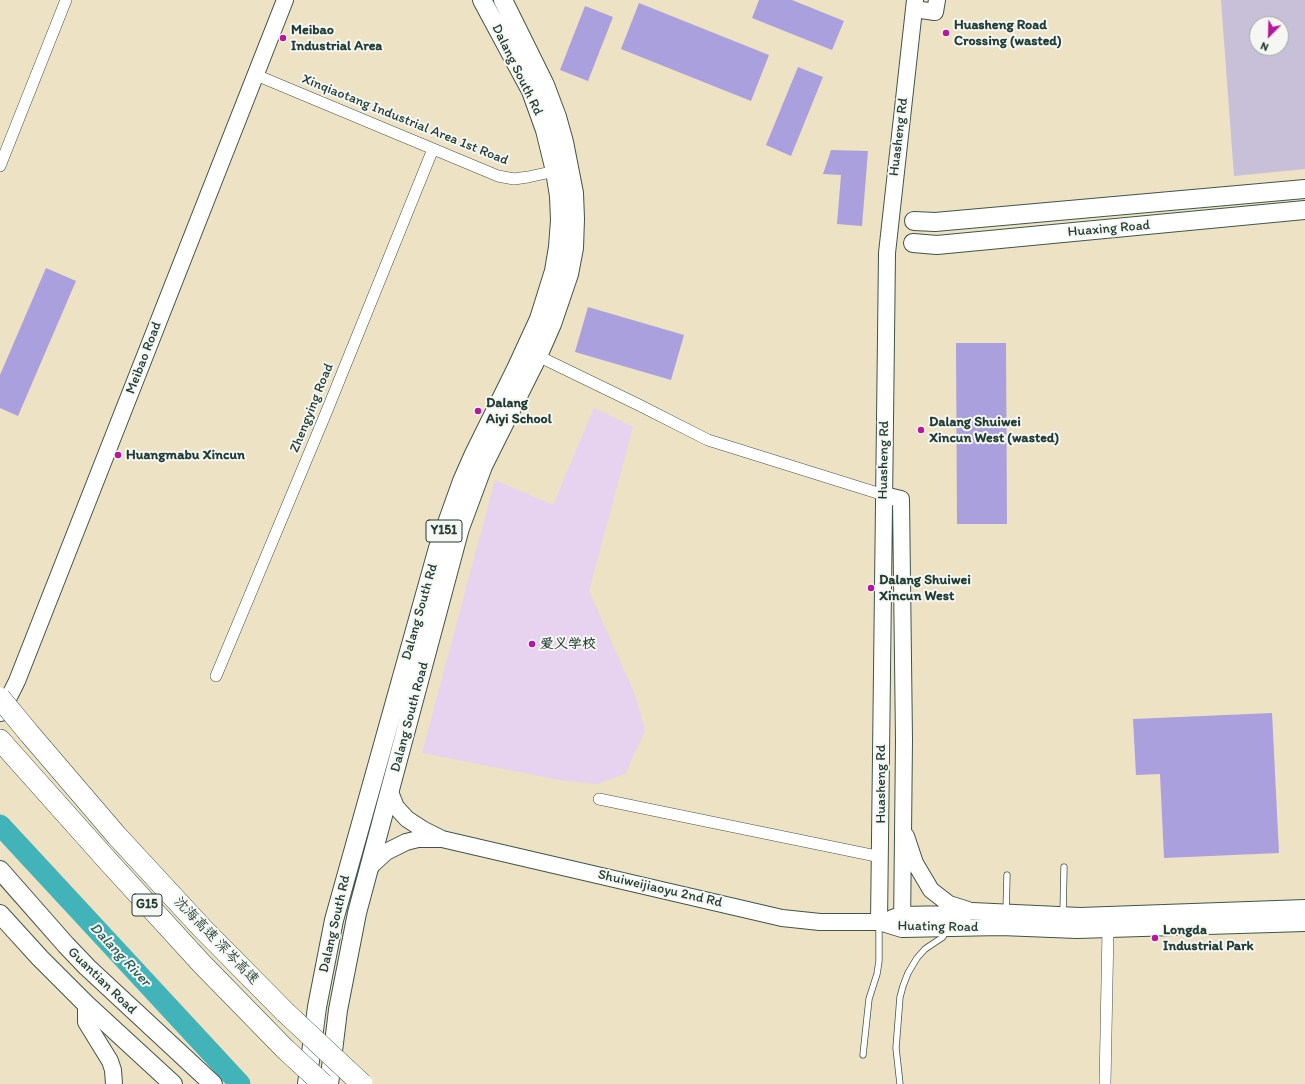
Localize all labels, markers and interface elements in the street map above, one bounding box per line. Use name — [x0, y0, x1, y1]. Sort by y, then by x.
north arrow — [1249, 16, 1289, 56]
place label: Huasheng Road Crossing (wasted) — [954, 17, 1062, 50]
place label: Meibao Industrial Area — [291, 22, 382, 54]
street label: Dalang South Rd — [488, 22, 546, 118]
marker: Huasheng Road Crossing (wasted) — [941, 28, 951, 38]
marker: Meibao Industrial Area — [278, 33, 288, 43]
text: N — [1259, 39, 1270, 54]
street label: Xinqiaotang Industrial Area 1st Road — [299, 71, 511, 169]
street label: Huasheng Rd — [886, 97, 912, 177]
street label: Huaxing Road — [1067, 217, 1151, 241]
street label: Meibao Road — [122, 319, 166, 397]
street label: Zhengying Road — [286, 361, 338, 455]
place label: Dalang Aiyi School — [486, 395, 552, 428]
marker: Dalang Aiyi School — [473, 406, 483, 416]
place label: Dalang Shuiwei Xincun West (wasted) — [929, 414, 1059, 446]
street label: Huasheng Rd — [875, 420, 893, 500]
marker: Dalang Shuiwei Xincun West (wasted) — [916, 425, 926, 435]
place label: Huangmabu Xincun — [126, 447, 245, 463]
marker: Huangmabu Xincun — [113, 450, 123, 460]
road number: Y151 — [426, 520, 462, 542]
street label: Dalang South Rd — [398, 562, 442, 662]
place label: Dalang Shuiwei Xincun West — [879, 572, 971, 604]
marker: Dalang Shuiwei Xincun West — [866, 583, 876, 593]
place label: 爱义学校 — [540, 636, 596, 652]
marker: 爱义学校 — [527, 639, 537, 649]
street label: Dalang South Road — [387, 660, 433, 774]
street label: Huasheng Rd — [873, 745, 889, 823]
street label: Shuiweijiaoyu 2nd Rd — [596, 866, 724, 912]
street label: Dalang South Rd — [316, 874, 354, 974]
road number: G15 — [132, 894, 162, 916]
street label: 沈海高速 深岑高速 — [170, 894, 262, 988]
street label: Huating Road — [897, 918, 979, 936]
water label: Dalang River — [86, 919, 154, 991]
place label: Longda Industrial Park — [1163, 922, 1254, 954]
marker: Longda Industrial Park — [1150, 933, 1160, 943]
street label: Guantian Road — [64, 944, 140, 1018]

